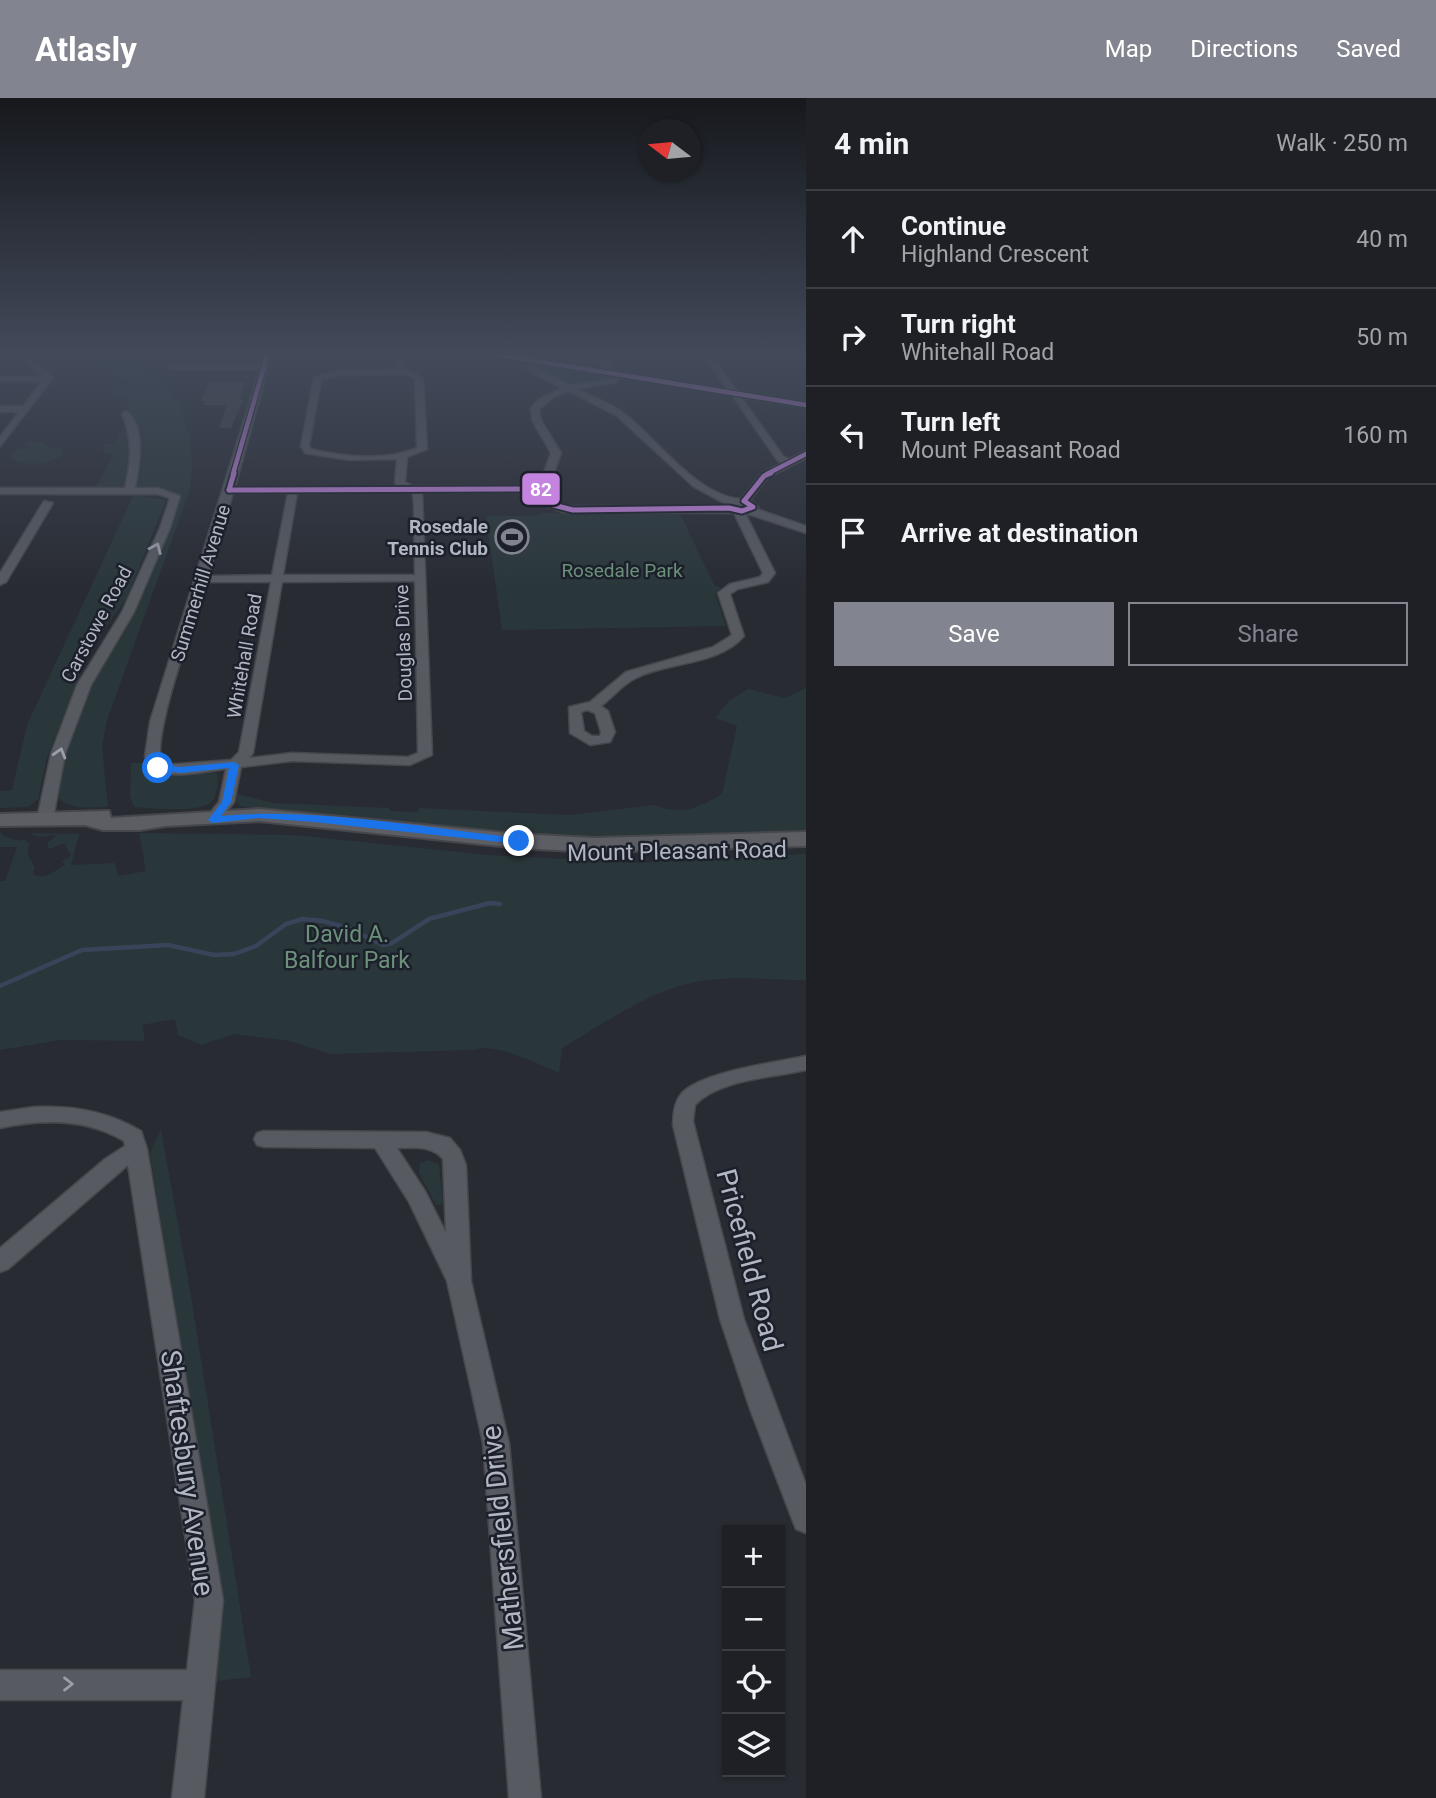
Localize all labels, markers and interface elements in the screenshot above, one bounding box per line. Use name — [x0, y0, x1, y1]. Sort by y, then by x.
text: Atlasly — [35, 30, 137, 69]
text: Map — [1105, 35, 1152, 63]
text: Directions — [1190, 35, 1298, 63]
text: Saved — [1336, 35, 1401, 63]
north arrow — [638, 119, 701, 182]
text: 4 min — [834, 126, 909, 161]
text: Walk · 250 m — [1276, 130, 1408, 157]
text: Continue — [901, 211, 1006, 241]
icon: ahead — [834, 220, 872, 258]
text: 40 m — [1356, 226, 1408, 253]
text: Highland Crescent — [901, 241, 1089, 268]
text: Turn right — [901, 309, 1016, 339]
icon: right — [834, 318, 872, 356]
text: 50 m — [1356, 324, 1408, 351]
text: Whitehall Road — [901, 339, 1054, 366]
text: Turn left — [901, 407, 1000, 437]
icon: left — [834, 416, 872, 454]
text: 160 m — [1343, 422, 1408, 449]
text: Mount Pleasant Road — [901, 437, 1121, 464]
line badge: 82 — [521, 472, 561, 506]
text: 82 — [530, 478, 552, 501]
street label: Summerhill Avenue — [166, 502, 235, 664]
icon: arrive — [834, 514, 872, 552]
place label: Rosedale Tennis Club — [387, 515, 488, 560]
sports icon: Rosedale Tennis Club — [493, 518, 531, 556]
text: Arrive at destination — [901, 518, 1138, 548]
one-way arrow — [148, 543, 162, 555]
park label: Rosedale Park — [561, 559, 683, 582]
street label: Carstowe Road — [56, 562, 137, 686]
street label: Douglas Drive — [390, 584, 417, 702]
street label: Whitehall Road — [222, 592, 267, 720]
button: Save — [834, 602, 1114, 666]
button: Share — [1128, 602, 1408, 666]
one-way arrow — [51, 747, 66, 759]
route start — [142, 752, 173, 783]
route end — [503, 825, 534, 856]
street label: Mount Pleasant Road — [567, 836, 787, 867]
park label: David A. Balfour Park — [284, 921, 410, 974]
street label: Pricefield Road — [709, 1165, 790, 1355]
street label: Shaftesbury Avenue — [154, 1348, 221, 1598]
street label: Mathersfield Drive — [474, 1424, 531, 1652]
map controls — [722, 1525, 785, 1777]
button: + — [722, 1525, 785, 1588]
button: − — [722, 1588, 785, 1651]
button: locate — [722, 1651, 785, 1714]
one-way arrow — [63, 1676, 74, 1692]
button: layers — [722, 1714, 785, 1777]

